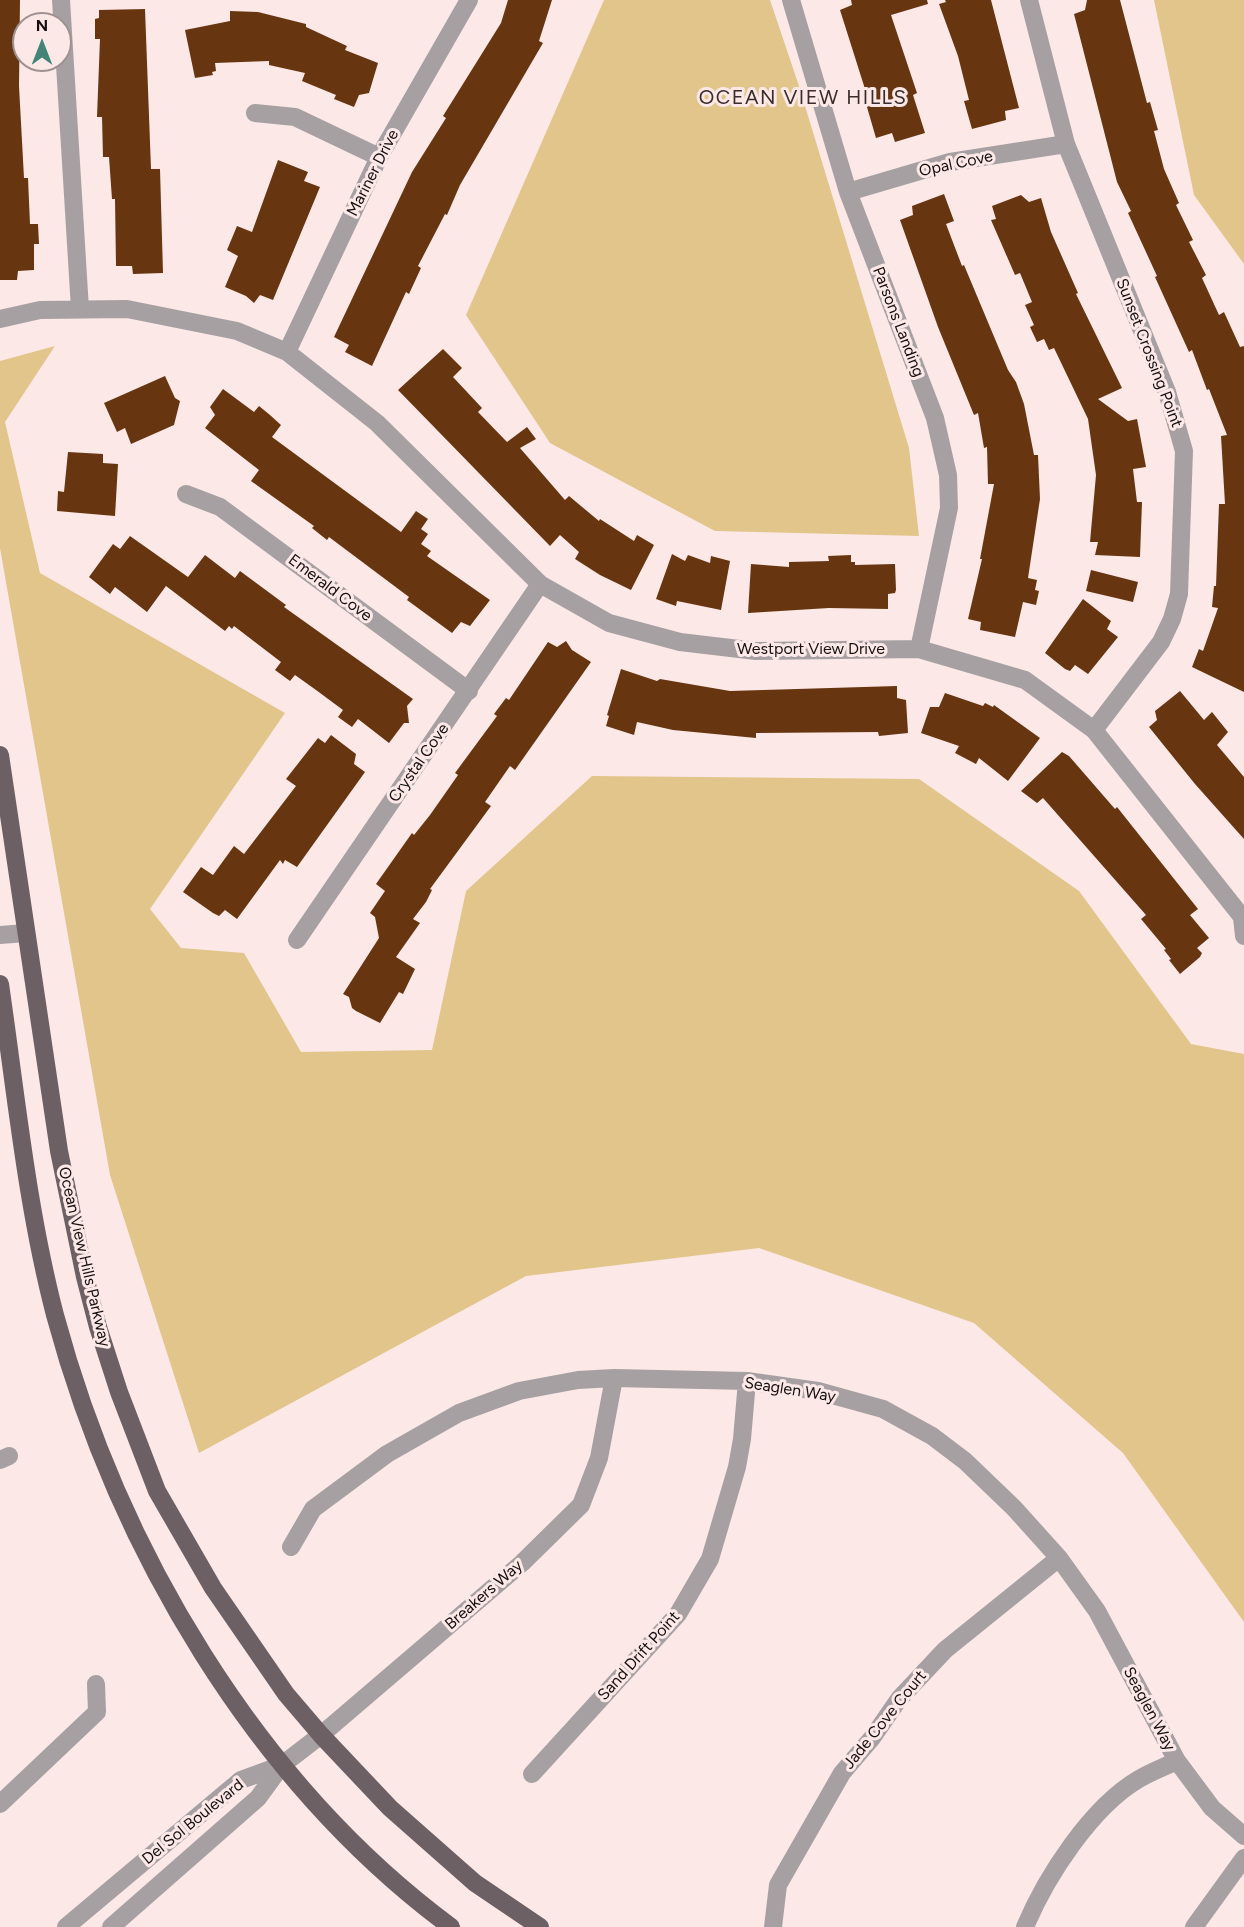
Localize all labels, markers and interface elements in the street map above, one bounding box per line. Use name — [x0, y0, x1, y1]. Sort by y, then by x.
north arrow — [12, 12, 72, 72]
text: N — [36, 16, 48, 35]
district label: OCEAN VIEW HILLS — [699, 86, 907, 110]
street label: Mariner Drive — [343, 126, 403, 220]
street label: Opal Cove — [917, 147, 995, 181]
street label: Parsons Landing — [868, 264, 928, 380]
street label: Sunset Crossing Point — [1112, 276, 1186, 430]
street label: Emerald Cove — [284, 550, 376, 626]
street label: Westport View Drive — [737, 639, 885, 659]
street label: Crystal Cove — [385, 720, 453, 806]
street label: Ocean View Hills Parkway — [54, 1165, 114, 1349]
street label: Seaglen Way — [743, 1373, 837, 1407]
street label: Breakers Way — [441, 1556, 527, 1634]
street label: Sand Drift Point — [594, 1607, 684, 1705]
street label: Seaglen Way — [1119, 1664, 1179, 1754]
street label: Jade Cove Court — [839, 1667, 931, 1773]
street label: Del Sol Boulevard — [138, 1775, 248, 1869]

